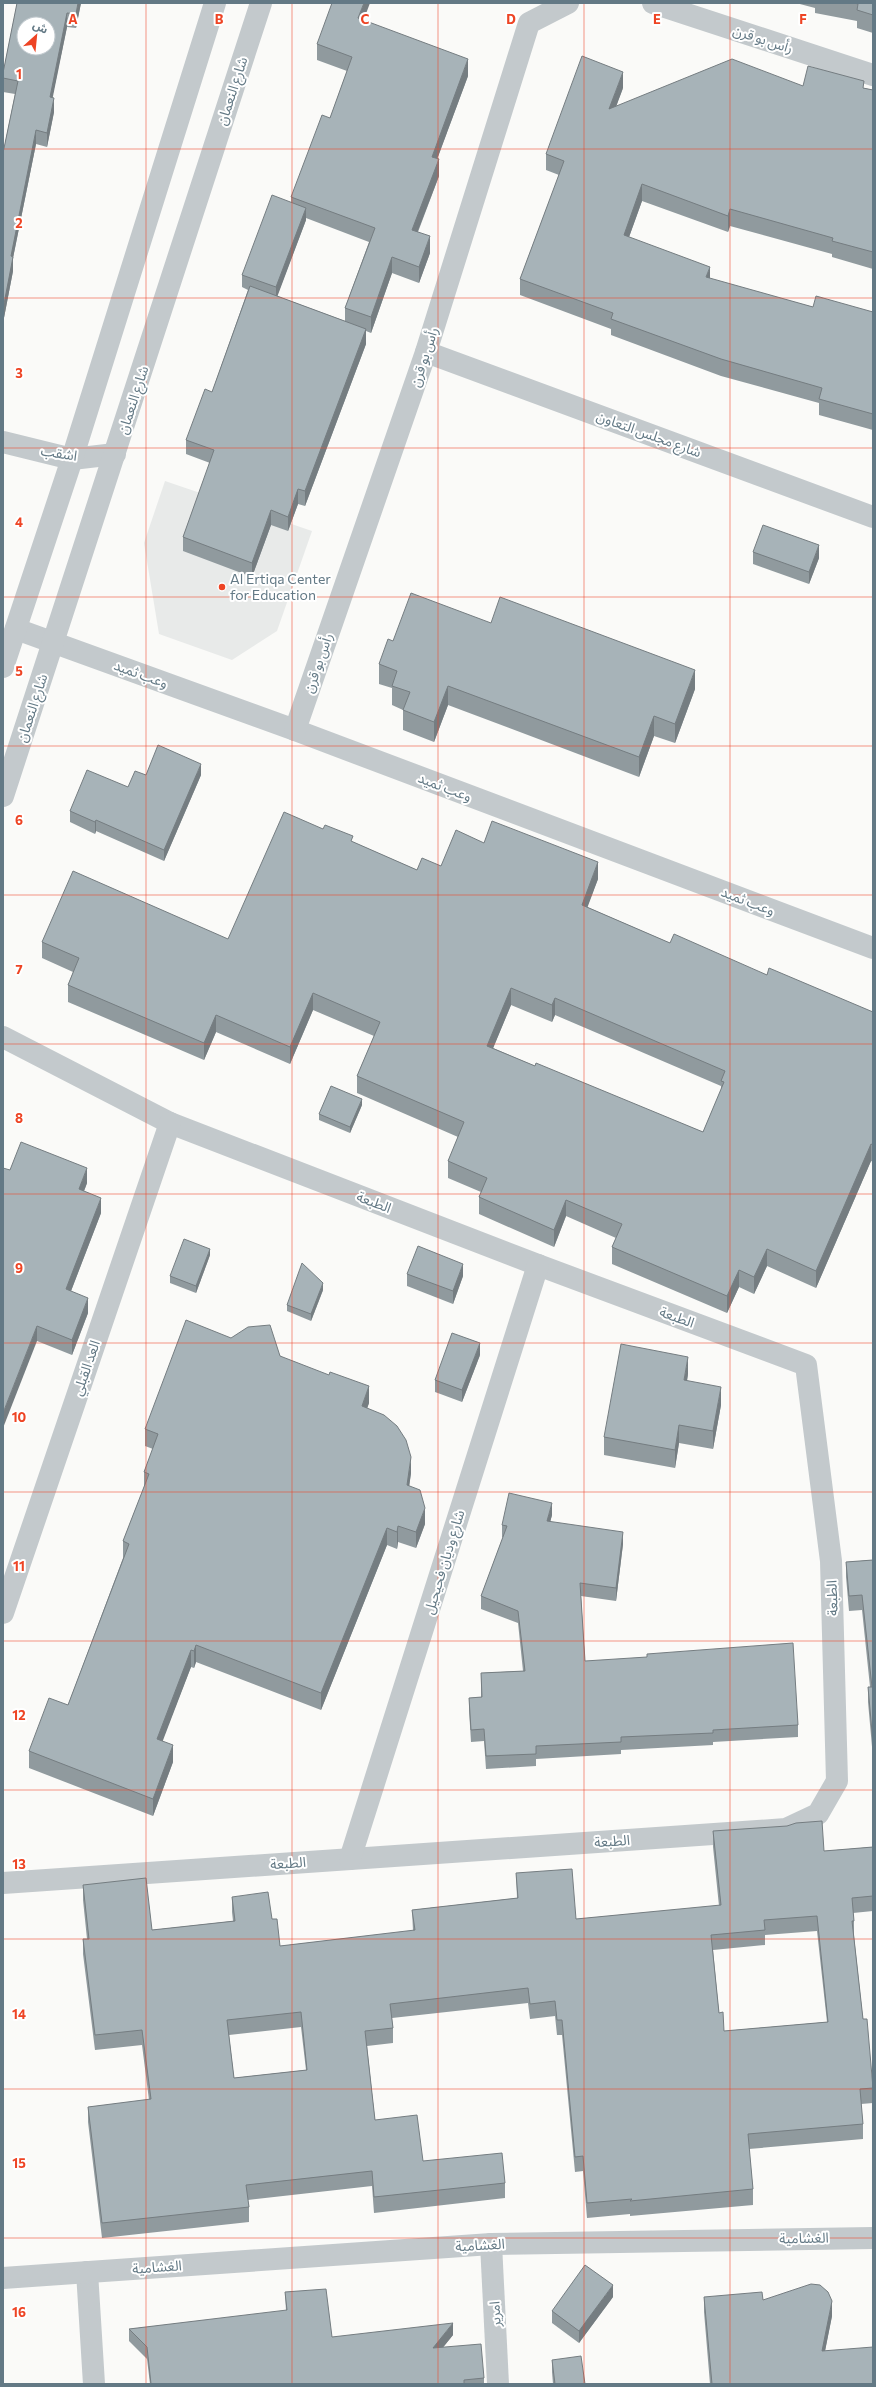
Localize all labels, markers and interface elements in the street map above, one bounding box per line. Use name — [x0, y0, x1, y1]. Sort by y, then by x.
text: A — [68, 11, 78, 27]
text: B — [215, 11, 224, 27]
text: C — [361, 11, 370, 27]
text: D — [506, 11, 516, 27]
text: E — [653, 11, 661, 27]
text: F — [799, 11, 807, 27]
north arrow — [16, 16, 56, 56]
text: ش — [31, 17, 50, 37]
street label: رأس بو قرن — [731, 21, 795, 57]
street label: شارع النعمان — [213, 55, 253, 128]
text: 1 — [16, 66, 22, 82]
text: 2 — [15, 215, 23, 231]
street label: رأس بو قرن — [406, 325, 442, 389]
street label: شارع النعمان — [114, 364, 154, 437]
text: 3 — [15, 365, 23, 381]
street label: شارع مجلس التعاون — [593, 407, 704, 463]
street label: اشقب — [40, 441, 78, 464]
text: 4 — [15, 514, 23, 530]
place label: Al Ertiqa Center for Education — [230, 570, 331, 603]
marker: Al Ertiqa Center for Education — [217, 582, 227, 592]
street label: رأس بو قرن — [299, 631, 337, 695]
street label: وعب ثميد — [112, 656, 170, 692]
text: 5 — [15, 663, 23, 679]
street label: شارع النعمان — [13, 672, 53, 745]
street label: وعب ثميد — [416, 769, 474, 805]
text: 6 — [15, 812, 23, 828]
street label: وعب ثميد — [719, 883, 777, 919]
text: 7 — [15, 961, 23, 977]
text: 8 — [15, 1110, 23, 1126]
street label: الطبعة — [354, 1187, 394, 1216]
text: 9 — [15, 1260, 23, 1276]
street label: الطبعة — [657, 1302, 697, 1331]
street label: العد القبلي — [68, 1338, 106, 1399]
text: 10 — [12, 1409, 27, 1425]
street label: شارع وديان فحيحيل — [420, 1508, 470, 1617]
text: 11 — [13, 1558, 25, 1574]
street label: الطبعة — [822, 1580, 841, 1616]
text: 12 — [12, 1707, 26, 1723]
street label: الطبعة — [594, 1831, 630, 1850]
street label: الطبعة — [270, 1853, 306, 1872]
text: 13 — [12, 1856, 26, 1872]
text: 14 — [12, 2006, 26, 2022]
text: 15 — [12, 2155, 26, 2171]
street label: الغشامية — [779, 2229, 829, 2247]
street label: الغشامية — [455, 2235, 505, 2254]
street label: الغشامية — [132, 2256, 182, 2277]
street label: امرير — [485, 2301, 505, 2328]
text: 16 — [12, 2304, 26, 2320]

